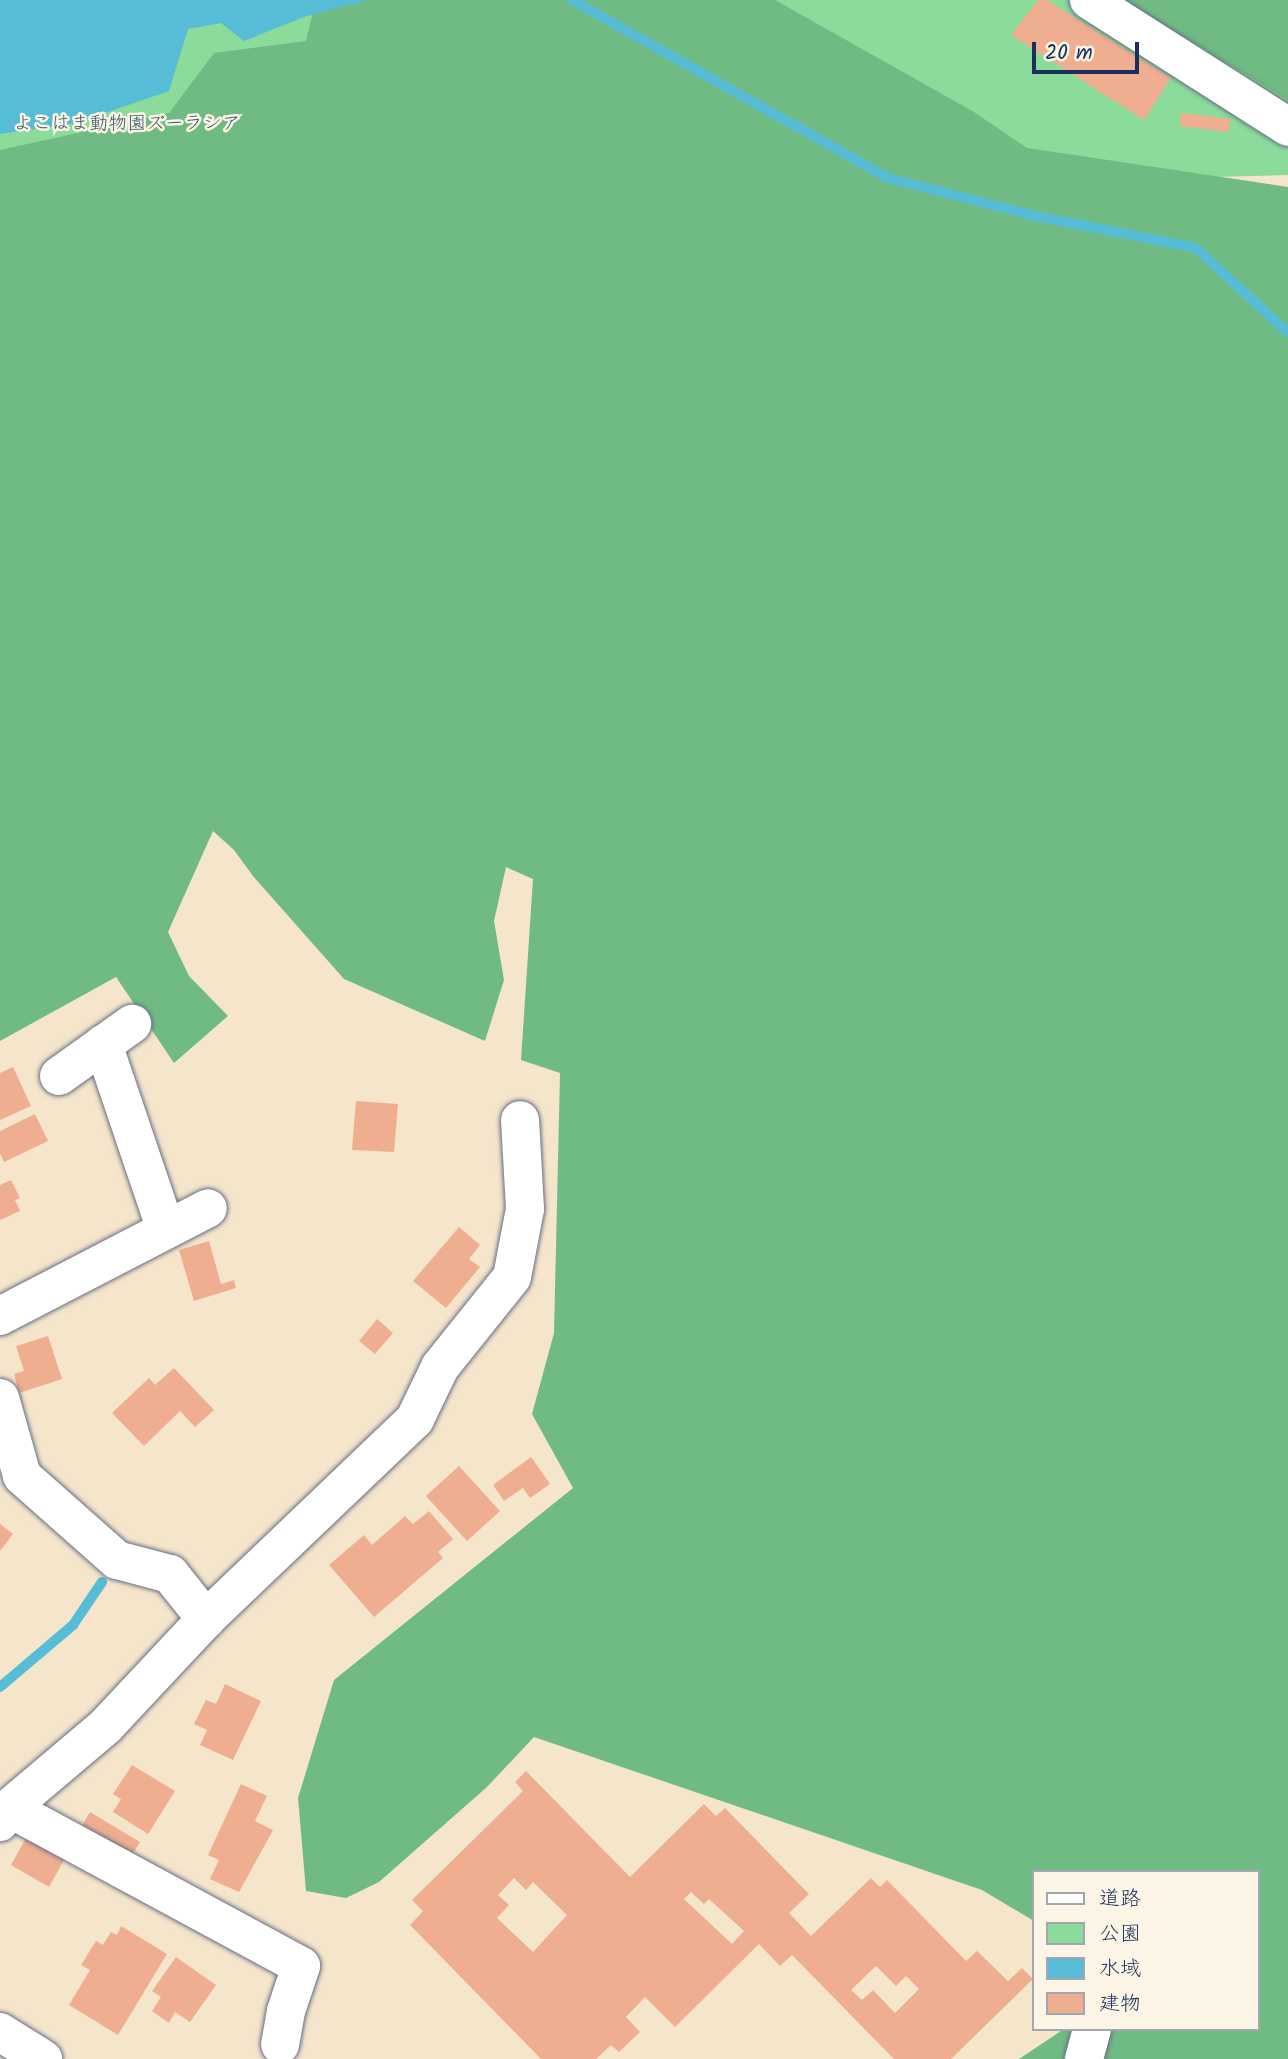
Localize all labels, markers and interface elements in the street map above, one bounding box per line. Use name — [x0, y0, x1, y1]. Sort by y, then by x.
scale bar — [1036, 28, 1143, 72]
text: 20 m — [1045, 37, 1093, 70]
park label: よこはま動物園ズーラシア — [13, 114, 241, 136]
legend — [1032, 1870, 1260, 2031]
text: 道路 — [1099, 1883, 1141, 1916]
text: 公園 — [1099, 1918, 1141, 1951]
text: 水域 — [1099, 1953, 1141, 1986]
text: 建物 — [1099, 1988, 1141, 2021]

